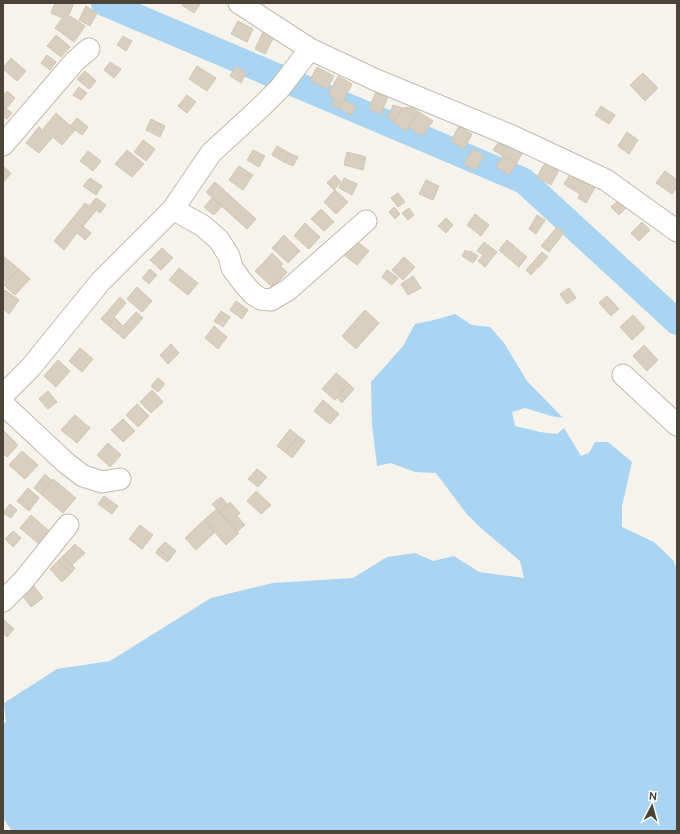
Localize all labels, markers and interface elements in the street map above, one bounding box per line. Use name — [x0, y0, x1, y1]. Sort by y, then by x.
north arrow — [632, 786, 672, 826]
text: N — [648, 790, 658, 802]

